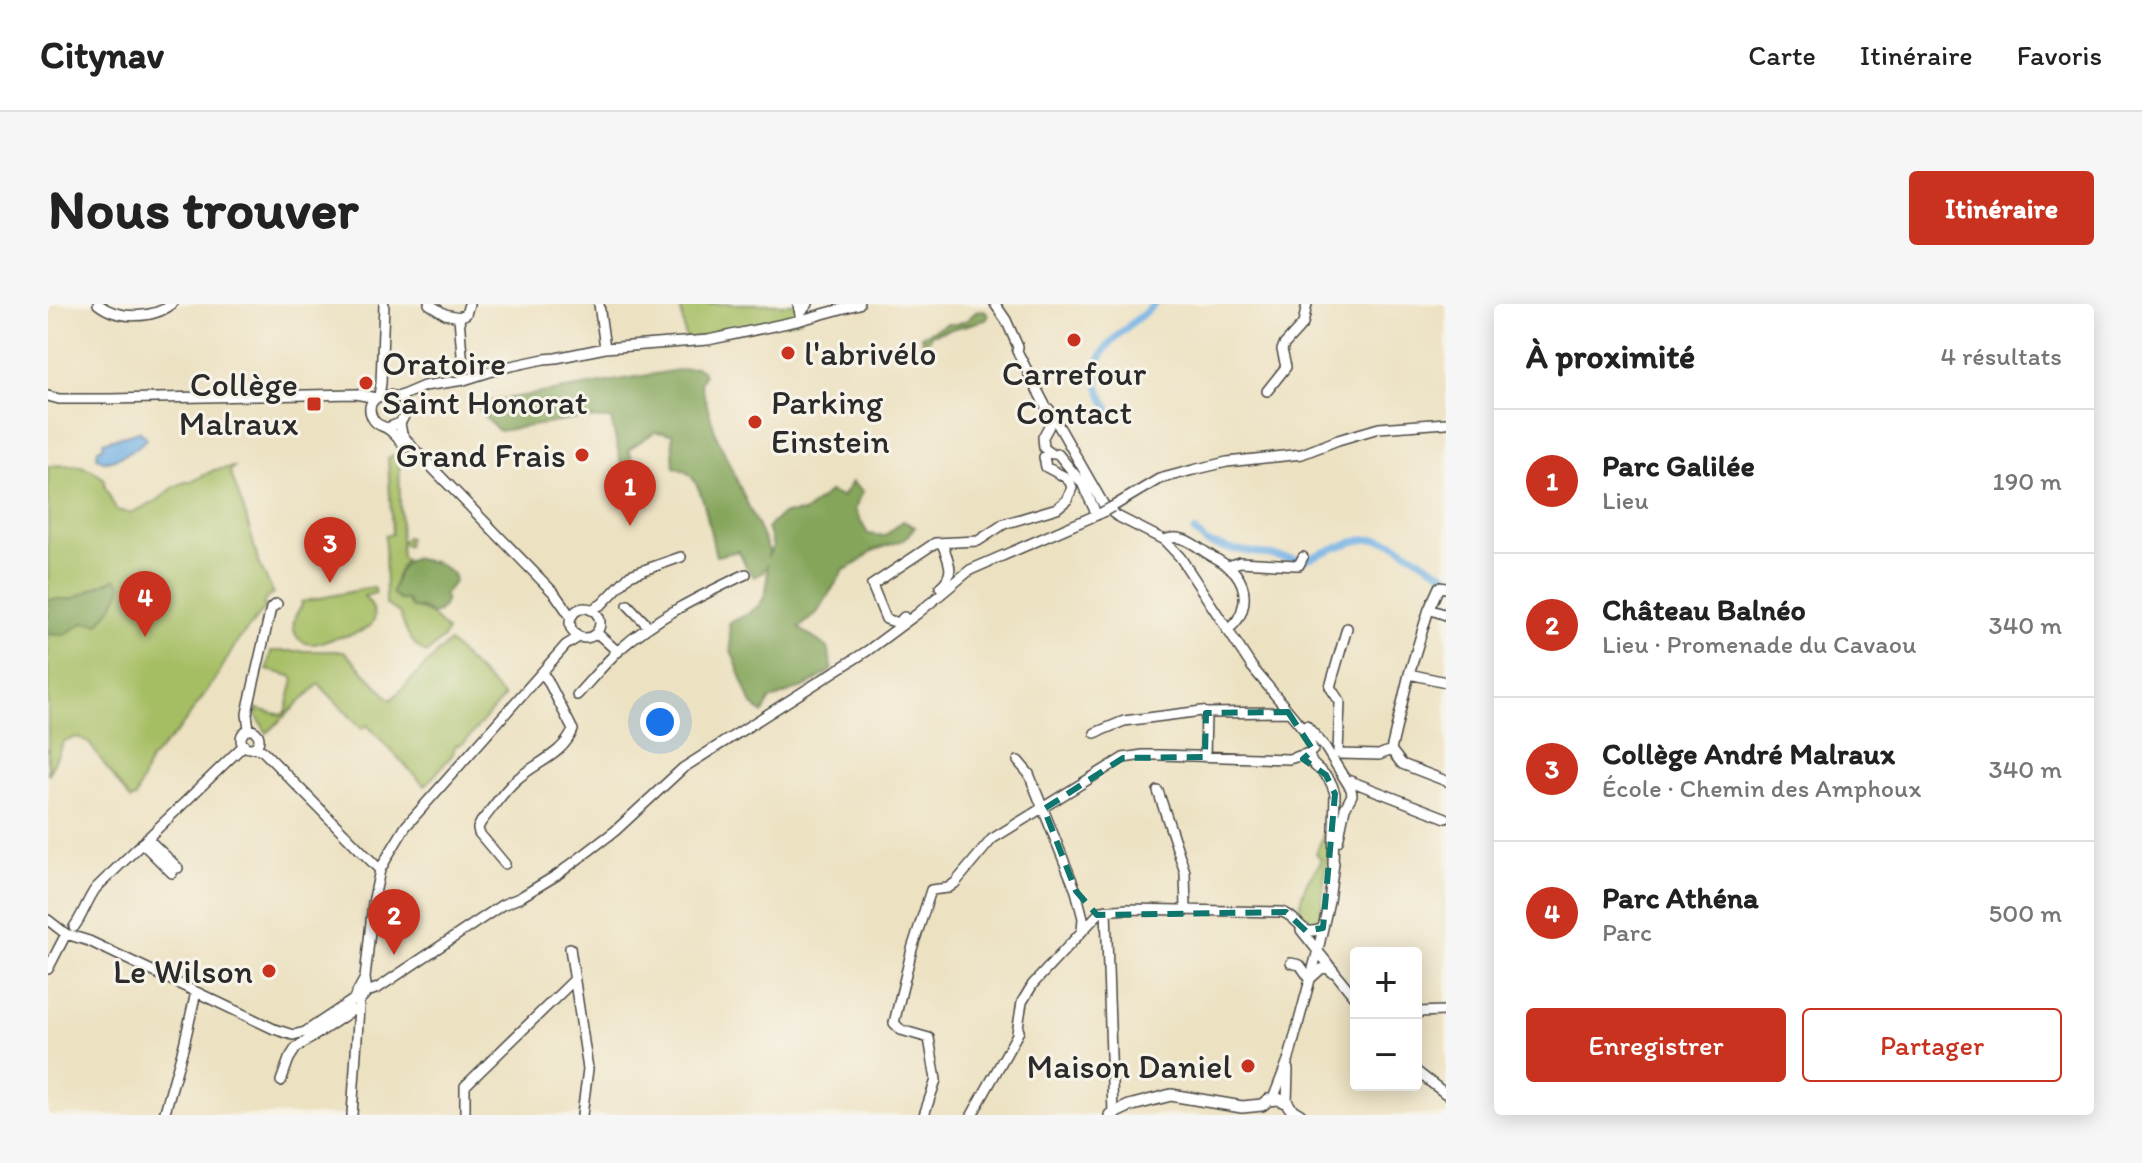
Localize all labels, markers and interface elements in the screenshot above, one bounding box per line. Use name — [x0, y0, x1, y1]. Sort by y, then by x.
text: Citynav — [40, 32, 164, 78]
text: Carte — [1748, 38, 1816, 72]
text: Itinéraire — [1860, 38, 1973, 72]
text: Favoris — [2017, 38, 2102, 72]
button: Itinéraire — [1909, 171, 2094, 245]
text: Nous trouver — [48, 175, 358, 242]
marker: Carrefour Contact — [1065, 331, 1083, 349]
place label: l'abrivélo — [804, 333, 936, 374]
text: À proximité — [1526, 336, 1695, 377]
text: 4 résultats — [1941, 340, 2062, 372]
place label: Oratoire Saint Honorat — [382, 343, 588, 423]
marker: l'abrivélo — [779, 344, 797, 362]
place label: Carrefour Contact — [1002, 353, 1147, 433]
place label: Collège Malraux — [179, 364, 298, 444]
marker: Oratoire Saint Honorat — [357, 374, 375, 392]
place label: Parking Einstein — [771, 382, 890, 462]
marker: Collège Malraux — [305, 395, 323, 413]
marker: Parking Einstein — [746, 413, 764, 431]
place label: Grand Frais — [395, 435, 566, 476]
marker: Grand Frais — [573, 446, 591, 464]
text: Parc Galilée — [1602, 447, 1755, 484]
pin: 1 — [604, 460, 656, 526]
text: 1 — [1546, 465, 1558, 497]
text: 190 m — [1993, 465, 2062, 497]
text: Lieu — [1602, 484, 1649, 516]
pin: 3 — [304, 517, 356, 583]
pin: 4 — [119, 571, 171, 637]
text: Château Balnéo — [1602, 591, 1806, 628]
text: 2 — [1545, 609, 1559, 641]
text: 340 m — [1988, 609, 2062, 641]
text: Lieu · Promenade du Cavaou — [1602, 628, 1916, 660]
your location — [640, 702, 680, 742]
text: Collège André Malraux — [1602, 735, 1895, 772]
text: 3 — [1545, 753, 1559, 785]
text: 340 m — [1988, 753, 2062, 785]
text: École · Chemin des Amphoux — [1602, 772, 1921, 804]
text: Parc Athéna — [1602, 879, 1759, 916]
pin: 2 — [368, 889, 420, 955]
text: 4 — [1544, 897, 1560, 929]
text: 500 m — [1989, 897, 2062, 929]
text: Parc — [1602, 916, 1652, 948]
map controls — [1350, 947, 1422, 1091]
button: + — [1350, 947, 1422, 1019]
place label: Le Wilson — [113, 951, 253, 992]
marker: Le Wilson — [260, 962, 278, 980]
button: Enregistrer — [1526, 1008, 1786, 1082]
button: Partager — [1802, 1008, 2062, 1082]
button: − — [1350, 1019, 1422, 1091]
place label: Maison Daniel — [1026, 1046, 1232, 1087]
marker: Maison Daniel — [1239, 1057, 1257, 1075]

